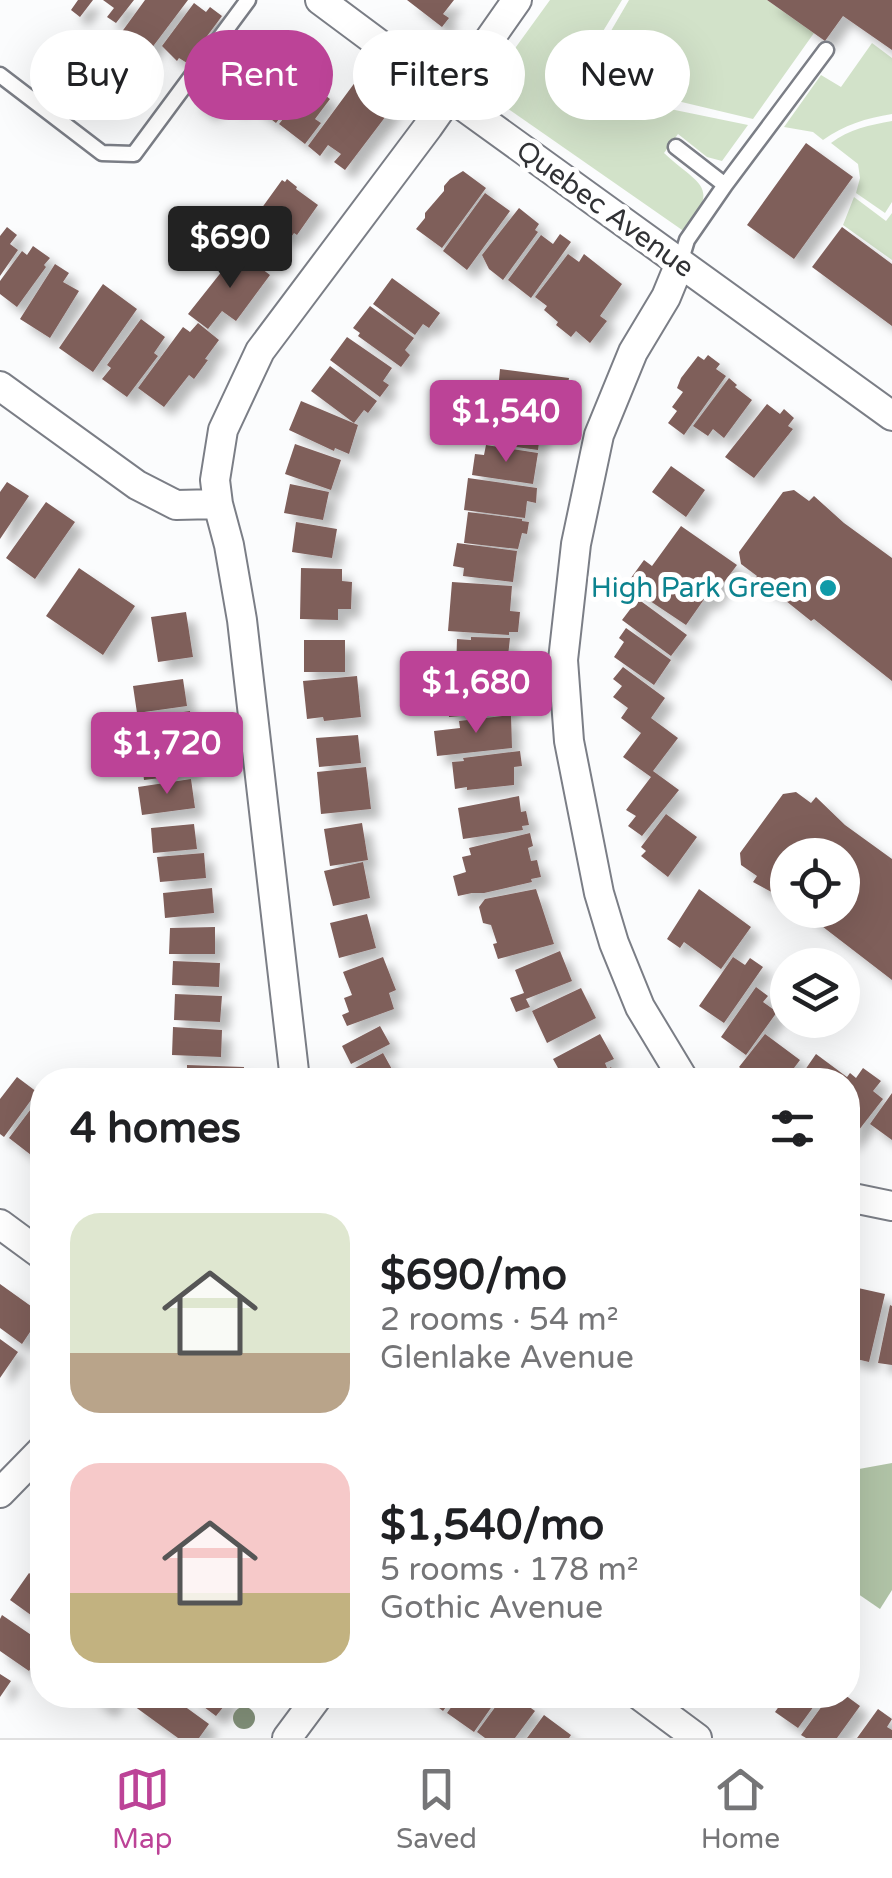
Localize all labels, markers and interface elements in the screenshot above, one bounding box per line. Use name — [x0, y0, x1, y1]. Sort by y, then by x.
chip: Buy — [30, 30, 164, 120]
chip: Rent — [184, 30, 333, 120]
chip: Filters — [353, 30, 525, 120]
chip: New — [545, 30, 690, 120]
street label: Quebec Avenue — [510, 133, 700, 285]
pin: $690 — [171, 206, 289, 291]
text: $690 — [190, 219, 270, 257]
pin: $1,540 — [425, 380, 587, 465]
text: $1,540 — [452, 393, 560, 431]
place label: High Park Green — [591, 571, 808, 605]
marker: High Park Green — [817, 577, 839, 599]
pin: $1,680 — [395, 651, 557, 736]
text: $1,680 — [422, 664, 530, 702]
pin: $1,720 — [86, 712, 248, 797]
text: $1,720 — [113, 725, 221, 763]
map controls — [770, 838, 860, 1038]
button: locate — [770, 838, 860, 928]
button: layers — [770, 948, 860, 1038]
icon: filters — [765, 1101, 820, 1156]
text: 4 homes — [70, 1103, 241, 1154]
text: $690/mo — [380, 1250, 567, 1301]
icon: home — [150, 1253, 270, 1373]
text: 2 rooms · 54 m² — [380, 1301, 619, 1339]
text: Glenlake Avenue — [380, 1339, 634, 1377]
text: $1,540/mo — [380, 1500, 604, 1551]
icon: home — [150, 1503, 270, 1623]
text: 5 rooms · 178 m² — [380, 1551, 639, 1589]
text: Gothic Avenue — [380, 1589, 603, 1627]
tab: Map — [112, 1762, 172, 1856]
tab: Saved — [396, 1762, 477, 1856]
tab: Home — [701, 1762, 780, 1856]

